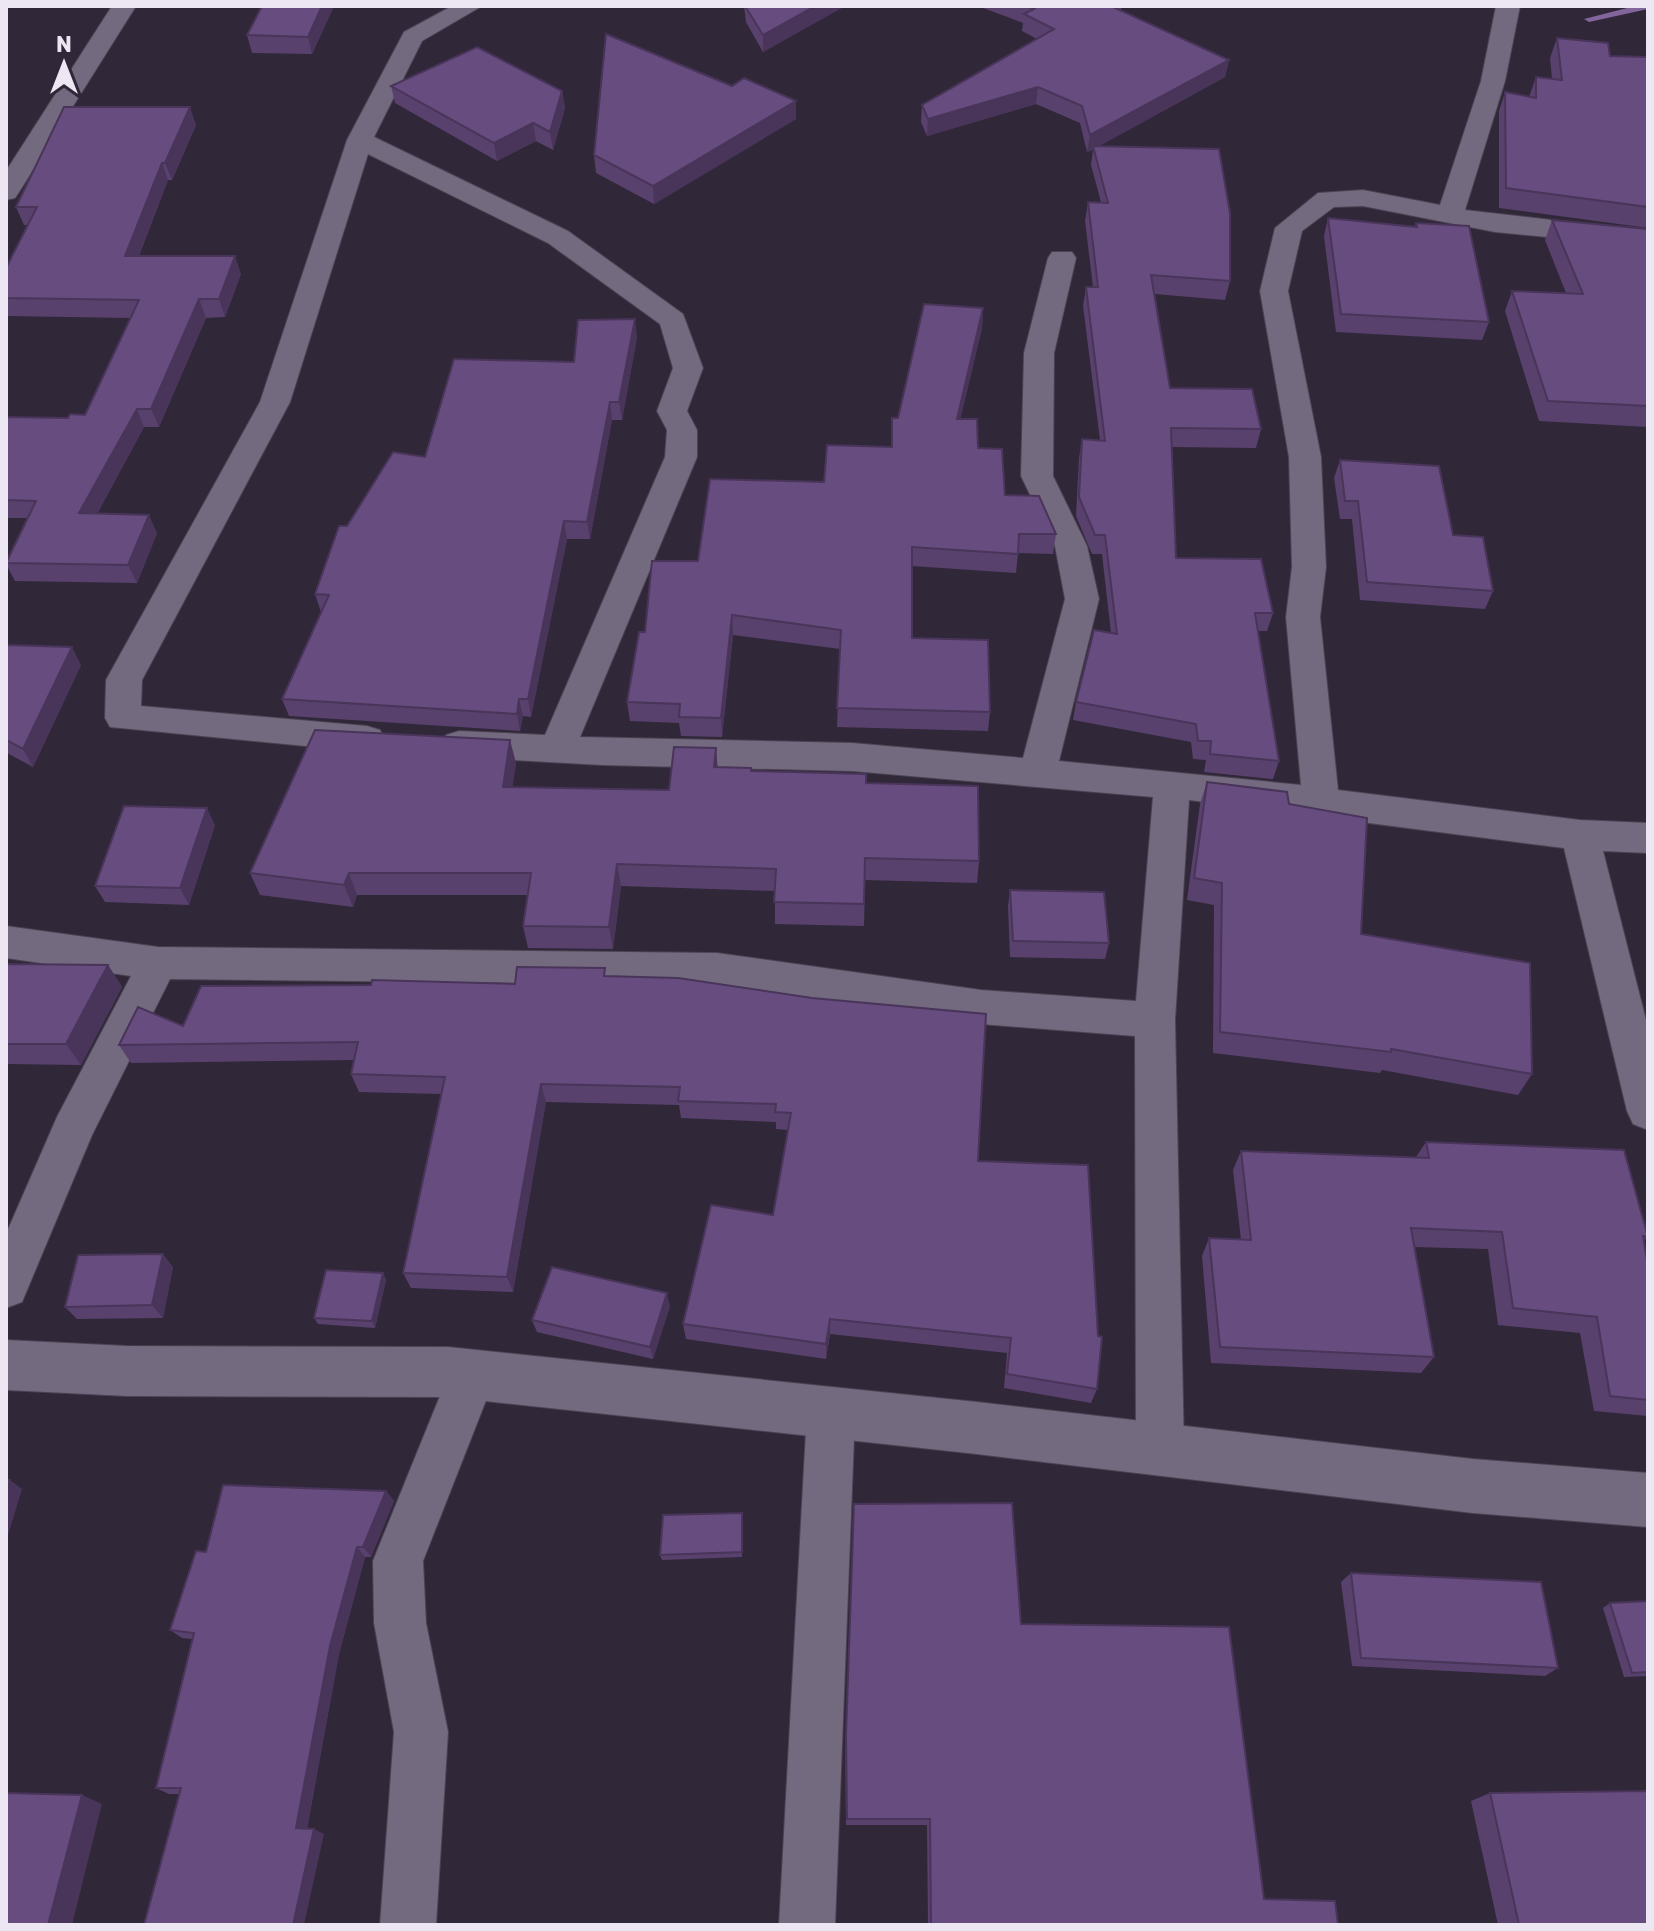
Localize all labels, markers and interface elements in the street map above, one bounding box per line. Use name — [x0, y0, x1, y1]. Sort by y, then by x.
north arrow — [24, 24, 104, 104]
text: N — [56, 31, 72, 58]

